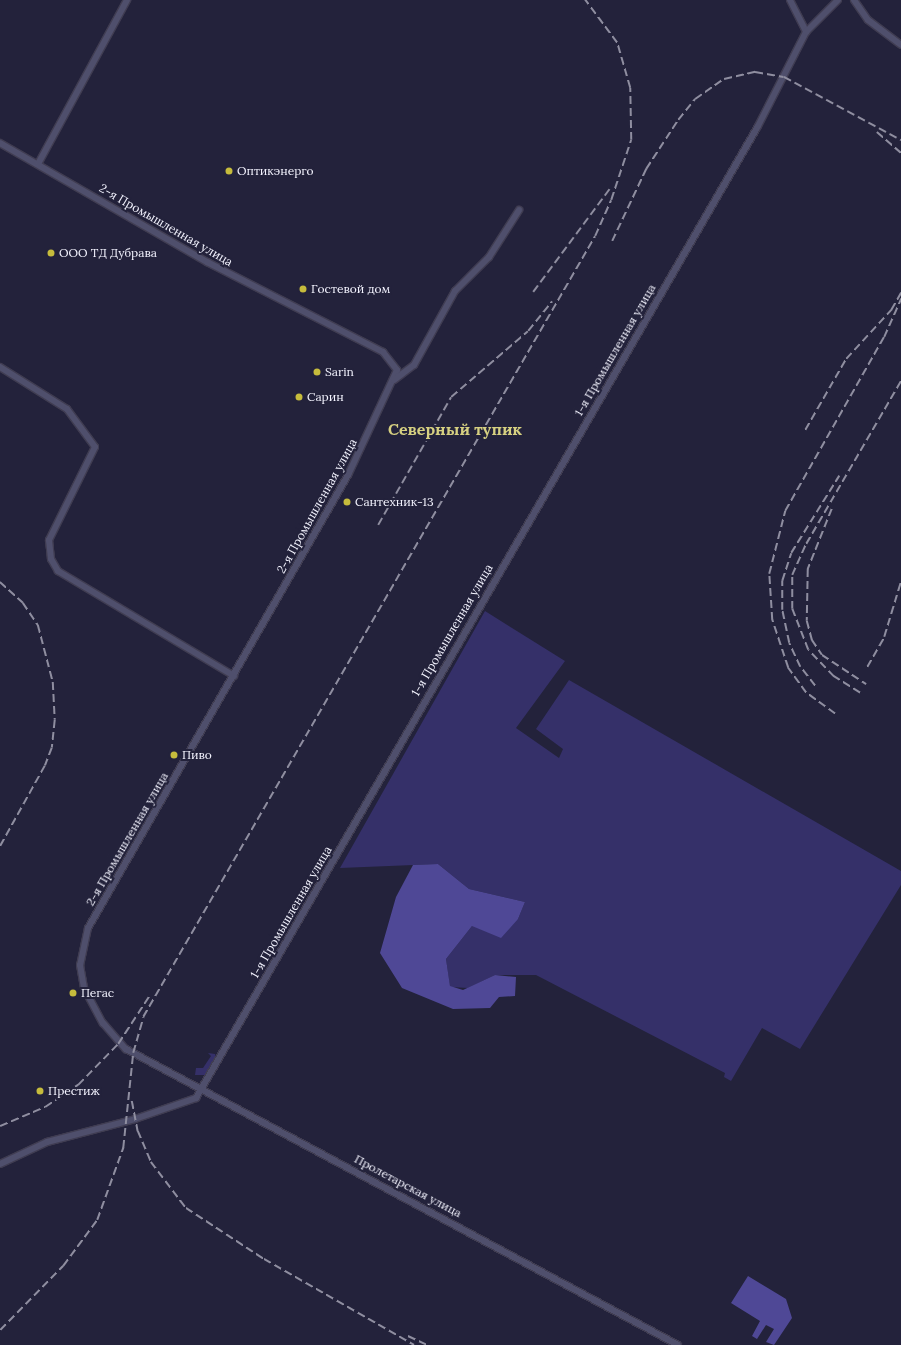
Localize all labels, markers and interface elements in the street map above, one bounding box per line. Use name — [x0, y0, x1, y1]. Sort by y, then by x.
place label: Оптикэнерго — [237, 164, 314, 178]
marker: Оптикэнерго — [224, 166, 234, 176]
street label: 2-я Промышленная улица — [97, 181, 235, 269]
place label: ООО ТД Дубрава — [59, 246, 157, 260]
marker: ООО ТД Дубрава — [46, 248, 56, 258]
place label: Гостевой дом — [311, 282, 390, 296]
street label: 1-я Промышленная улица — [571, 282, 659, 418]
marker: Гостевой дом — [298, 284, 308, 294]
place label: Sarin — [325, 365, 354, 379]
marker: Sarin — [312, 367, 322, 377]
place label: Сарин — [307, 390, 344, 404]
marker: Сарин — [294, 392, 304, 402]
district label: Северный тупик — [388, 419, 522, 439]
street label: 2-я Промышленная улица — [274, 436, 360, 576]
place label: Сантехник-13 — [355, 495, 434, 509]
marker: Сантехник-13 — [342, 497, 352, 507]
street label: 1-я Промышленная улица — [408, 562, 496, 698]
place label: Пиво — [182, 748, 212, 762]
marker: Пиво — [169, 750, 179, 760]
street label: 2-я Промышленная улица — [83, 770, 171, 908]
street label: 1-я Промышленная улица — [247, 844, 335, 980]
place label: Пегас — [81, 986, 114, 1000]
marker: Пегас — [68, 988, 78, 998]
place label: Престиж — [48, 1084, 100, 1098]
marker: Престиж — [35, 1086, 45, 1096]
street label: Пролетарская улица — [352, 1152, 464, 1220]

